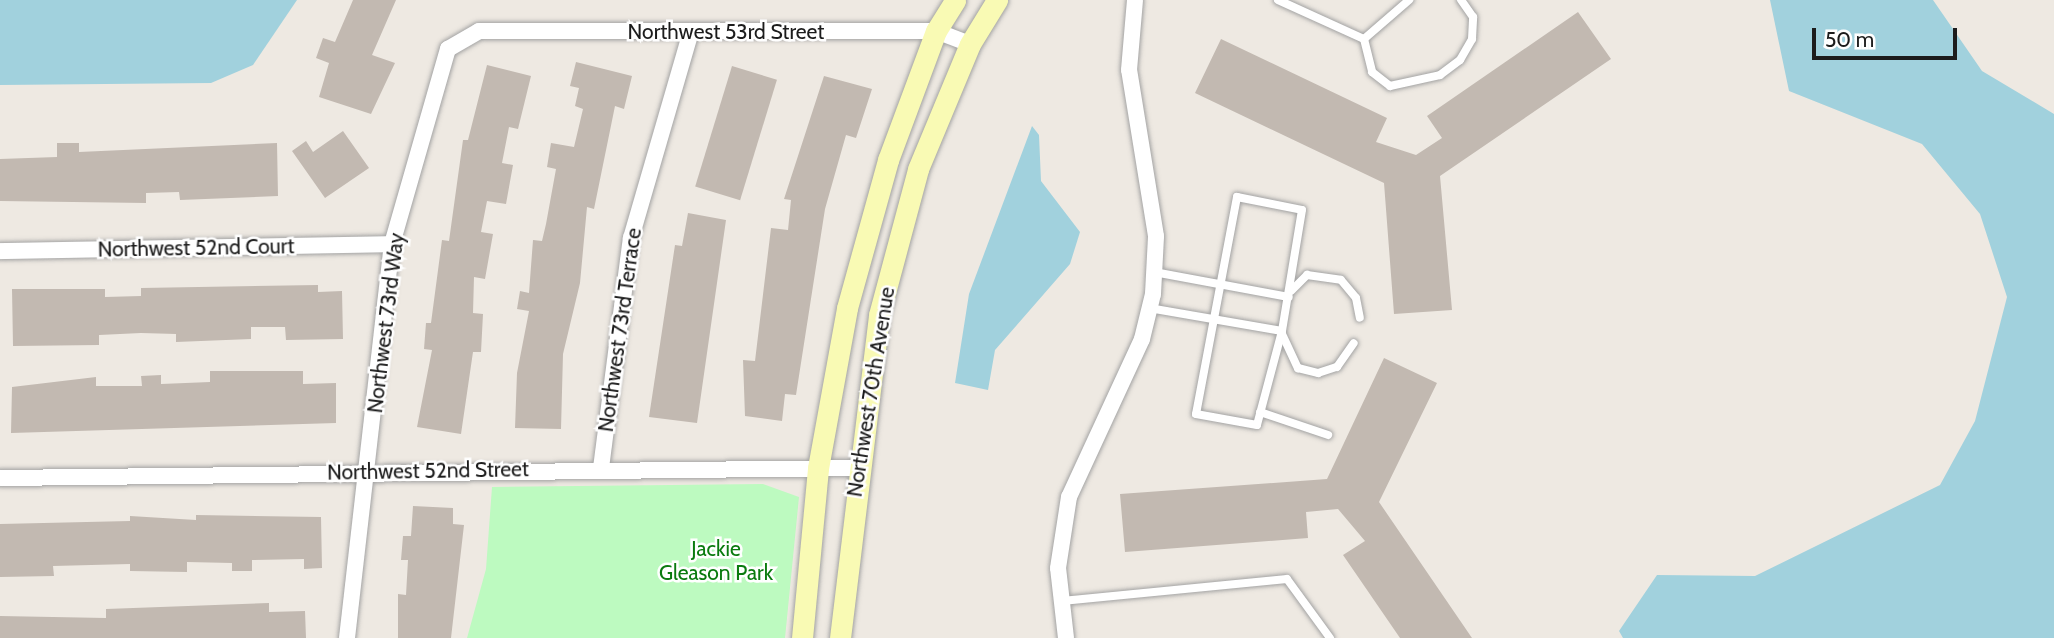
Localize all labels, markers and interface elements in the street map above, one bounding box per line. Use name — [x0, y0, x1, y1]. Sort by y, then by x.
scale bar — [1816, 14, 1961, 58]
street label: Northwest 53rd Street — [628, 19, 824, 45]
text: 50 m — [1825, 27, 1874, 52]
street label: Northwest 73rd Terrace — [593, 226, 647, 434]
street label: Northwest 73rd Way — [362, 231, 410, 415]
street label: Northwest 52nd Court — [97, 234, 295, 262]
street label: Northwest 70th Avenue — [842, 285, 900, 499]
street label: Northwest 52nd Street — [327, 457, 529, 485]
park label: Jackie Gleason Park — [659, 536, 773, 586]

